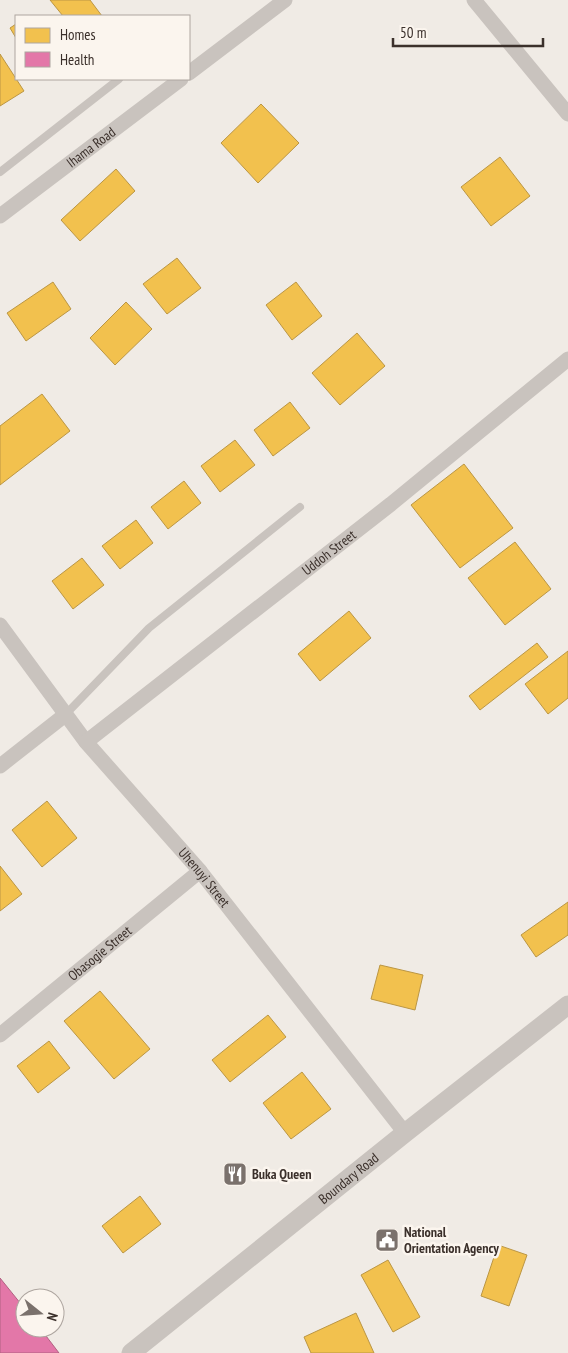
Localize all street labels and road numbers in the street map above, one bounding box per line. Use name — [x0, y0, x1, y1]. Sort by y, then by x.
street label: Ihama Road — [63, 123, 119, 171]
street label: Uddoh Street — [298, 526, 360, 579]
street label: Uhenuyi Street — [175, 844, 234, 911]
street label: Obasogie Street — [64, 922, 135, 985]
street label: Boundary Road — [315, 1149, 382, 1208]

